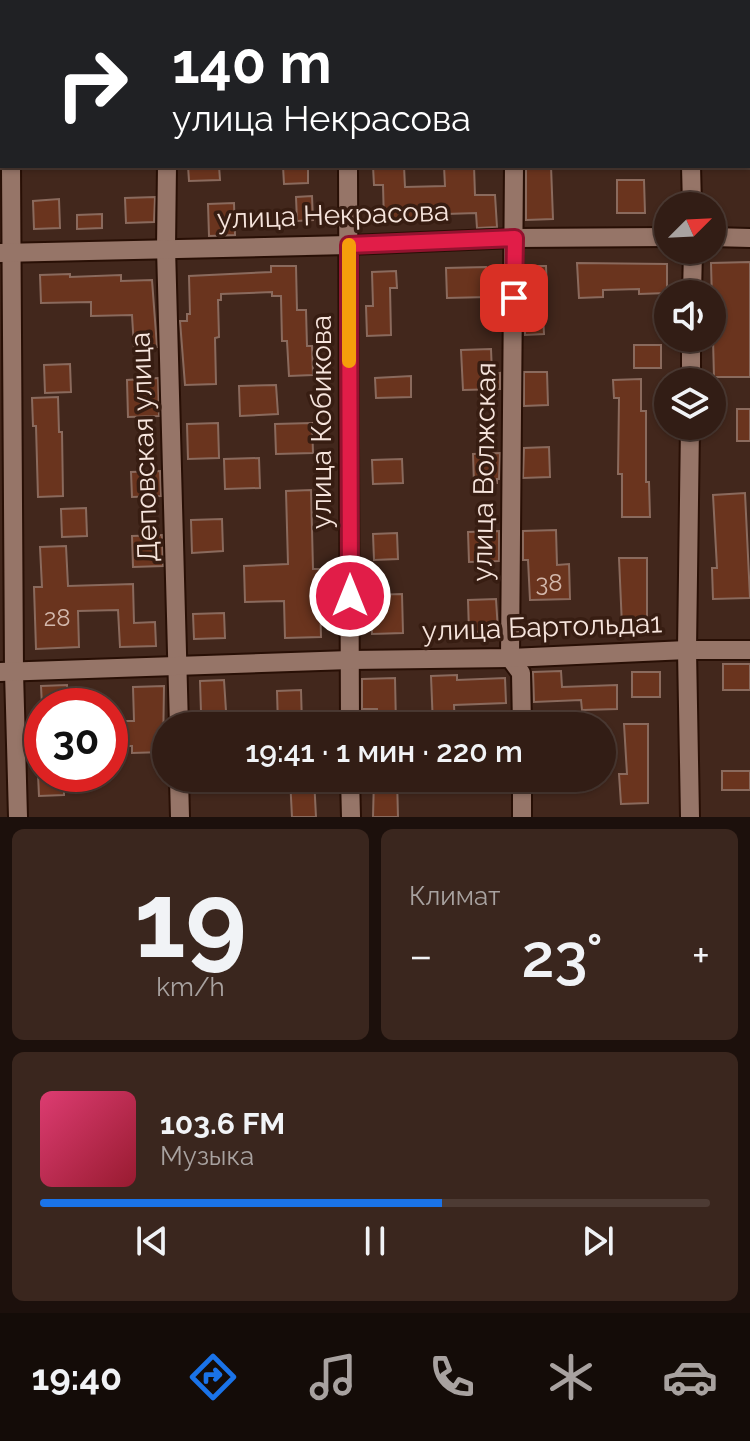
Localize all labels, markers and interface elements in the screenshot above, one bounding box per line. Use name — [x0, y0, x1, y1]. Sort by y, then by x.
text: 140 m — [172, 30, 332, 96]
icon: right — [40, 32, 144, 136]
text: улица Некрасова — [172, 97, 471, 139]
north arrow — [654, 192, 726, 264]
map controls — [654, 192, 726, 440]
street label: улица Некрасова — [216, 194, 450, 236]
pin — [480, 264, 548, 332]
icon: arrive — [492, 276, 536, 320]
button: sound — [654, 280, 726, 352]
street label: улица Кобикова — [305, 315, 338, 529]
street label: Деповская улица — [123, 331, 165, 563]
street label: улица Волжская — [466, 362, 502, 582]
button: layers — [654, 368, 726, 440]
position arrow — [308, 554, 392, 638]
house number: 38 — [535, 568, 563, 597]
house number: 28 — [44, 603, 70, 632]
street label: улица Бартольда1 — [421, 606, 663, 648]
speed limit sign: 30 — [24, 688, 128, 792]
text: 19:41 · 1 мин · 220 m — [245, 734, 523, 769]
text: 19 — [134, 859, 247, 981]
text: Климат — [409, 881, 500, 911]
text: 23° — [522, 921, 603, 991]
text: − — [409, 930, 433, 981]
text: + — [692, 930, 710, 981]
text: km/h — [156, 972, 225, 1002]
text: 103.6 FM — [160, 1106, 285, 1141]
text: Музыка — [160, 1141, 254, 1171]
icon: previous — [130, 1219, 174, 1263]
icon: pause — [353, 1219, 397, 1263]
icon: next — [576, 1219, 620, 1263]
icon: directions — [185, 1349, 241, 1405]
icon: music — [305, 1349, 361, 1405]
icon: phone — [424, 1349, 480, 1405]
icon: climate — [543, 1349, 599, 1405]
icon: car — [662, 1349, 718, 1405]
text: 19:40 — [32, 1356, 122, 1398]

